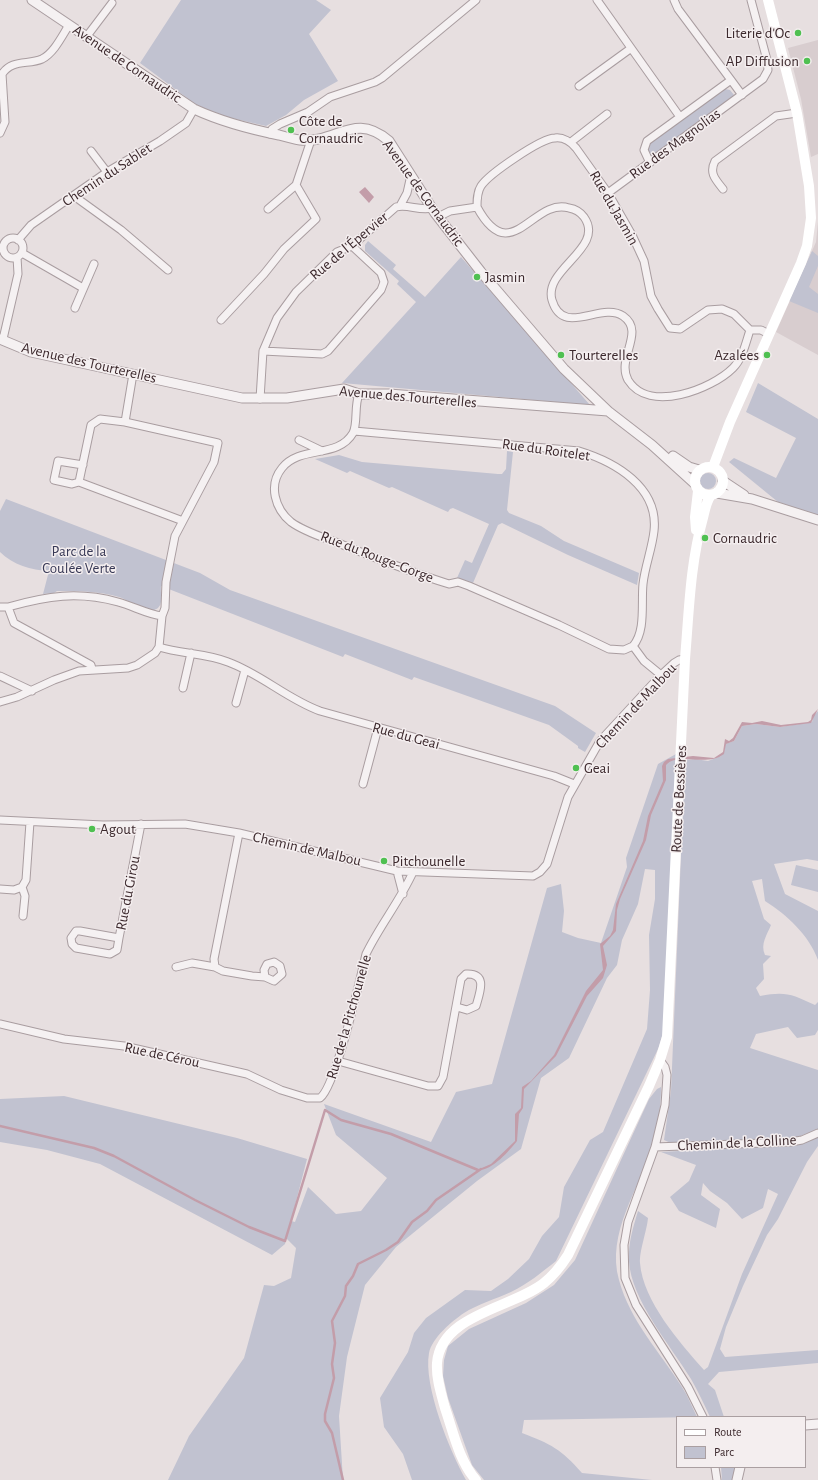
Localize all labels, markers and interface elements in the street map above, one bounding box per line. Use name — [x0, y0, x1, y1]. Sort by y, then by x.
street label: Avenue de Cornaudric — [69, 21, 185, 107]
place label: Literie d'Oc — [725, 24, 790, 42]
marker: Literie d'Oc — [793, 28, 803, 38]
place label: AP Diffusion — [726, 52, 799, 70]
marker: AP Diffusion — [802, 56, 812, 66]
street label: Rue des Magnolias — [626, 105, 724, 183]
place label: Côte de Cornaudric — [299, 112, 363, 147]
marker: Côte de Cornaudric — [286, 125, 296, 135]
street label: Avenue de Cornaudric — [378, 136, 468, 250]
street label: Chemin du Sablet — [59, 139, 155, 211]
street label: Rue du Jasmin — [585, 167, 643, 249]
street label: Rue de l'Épervier — [306, 208, 392, 284]
place label: Jasmin — [485, 268, 525, 286]
marker: Jasmin — [472, 272, 482, 282]
street label: Avenue des Tourterelles — [20, 339, 158, 387]
place label: Tourterelles — [569, 346, 638, 364]
place label: Azalées — [714, 346, 759, 364]
marker: Tourterelles — [556, 350, 566, 360]
marker: Azalées — [762, 350, 772, 360]
street label: Avenue des Tourterelles — [338, 382, 478, 412]
street label: Rue du Roitelet — [501, 435, 591, 465]
street label: Rue du Rouge-Gorge — [318, 527, 436, 587]
place label: Cornaudric — [713, 529, 777, 547]
marker: Cornaudric — [700, 533, 710, 543]
park label: Parc de la Coulée Verte — [42, 542, 116, 577]
street label: Chemin de Malbou — [592, 659, 680, 753]
street label: Rue du Geai — [370, 718, 442, 754]
street label: Route de Bessières — [667, 745, 691, 853]
place label: Geai — [584, 759, 610, 777]
marker: Geai — [571, 763, 581, 773]
place label: Agout — [100, 820, 136, 838]
marker: Agout — [87, 824, 97, 834]
street label: Chemin de Malbou — [251, 828, 363, 870]
place label: Pitchounelle — [392, 852, 465, 870]
street label: Rue du Girou — [112, 854, 144, 932]
marker: Pitchounelle — [379, 856, 389, 866]
street label: Rue de la Pitchounelle — [323, 953, 375, 1081]
street label: Rue de Cérou — [123, 1038, 201, 1072]
street label: Chemin de la Colline — [677, 1131, 797, 1155]
legend — [676, 1416, 806, 1468]
text: Route — [714, 1426, 741, 1438]
text: Parc — [714, 1446, 734, 1458]

